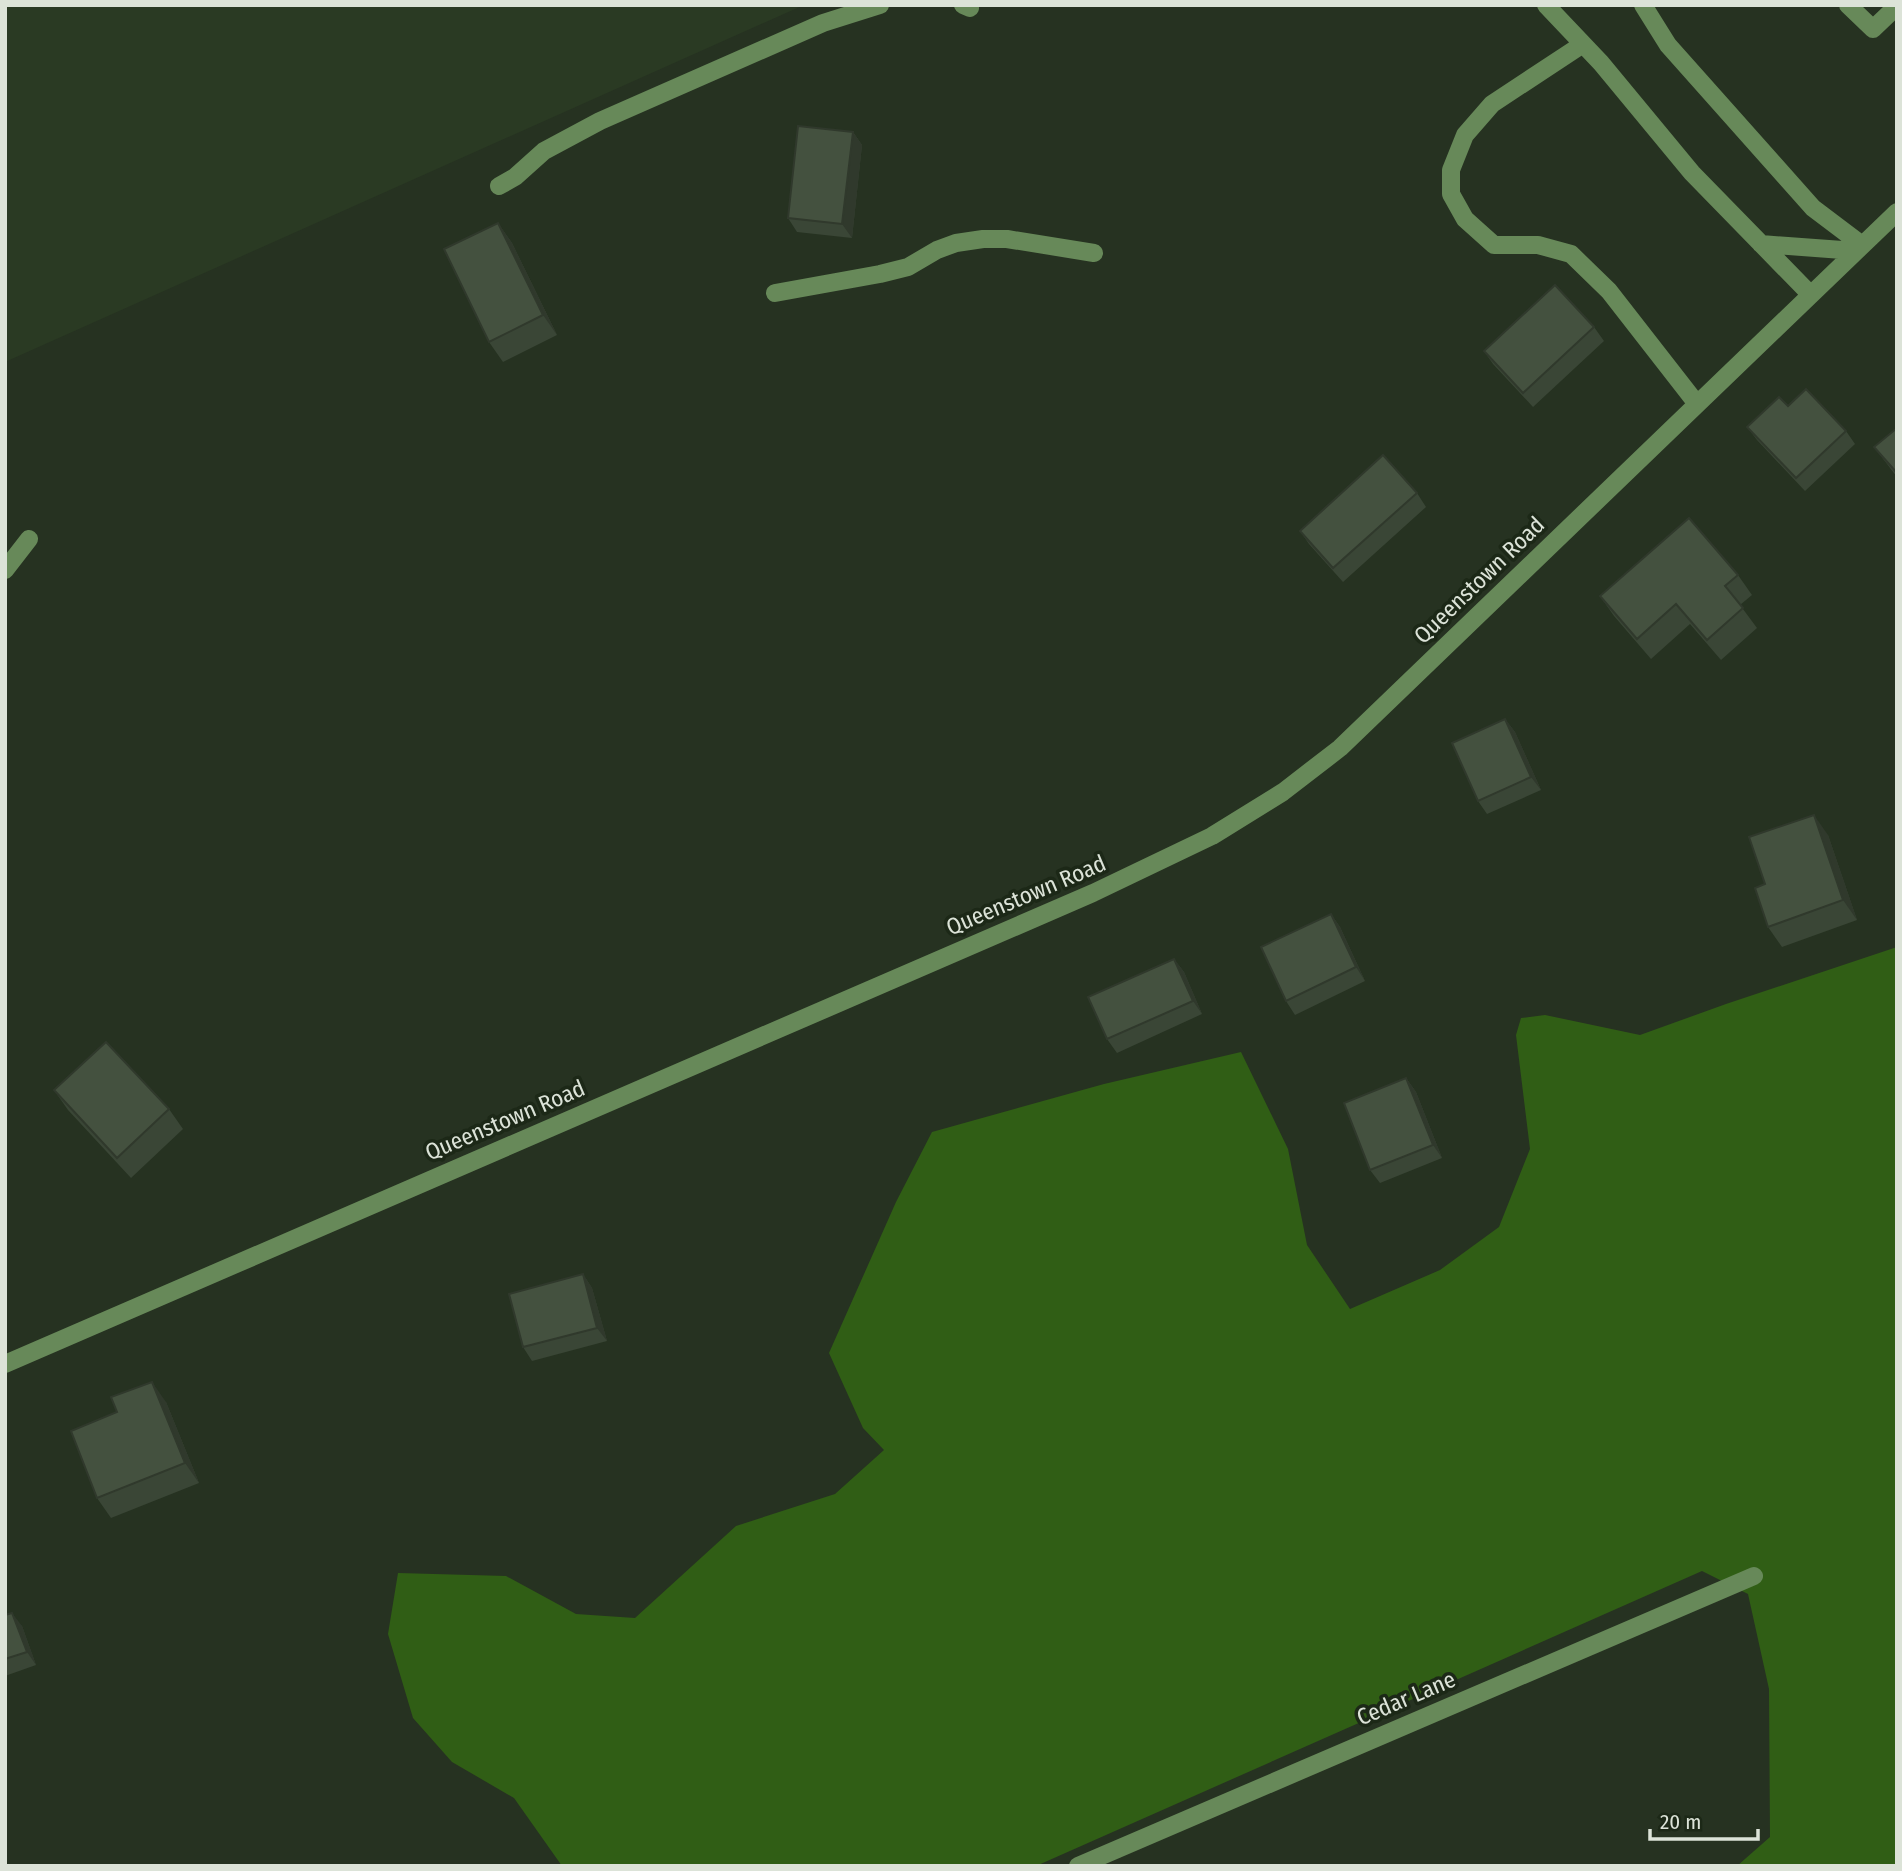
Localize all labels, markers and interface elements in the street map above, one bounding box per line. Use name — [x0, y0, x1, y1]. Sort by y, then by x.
street label: Queenstown Road — [1408, 511, 1550, 649]
street label: Queenstown Road — [942, 849, 1110, 941]
street label: Queenstown Road — [421, 1074, 589, 1166]
street label: Cedar Lane — [1352, 1665, 1460, 1731]
scale bar — [1650, 1798, 1758, 1842]
text: 20 m — [1660, 1809, 1701, 1835]

